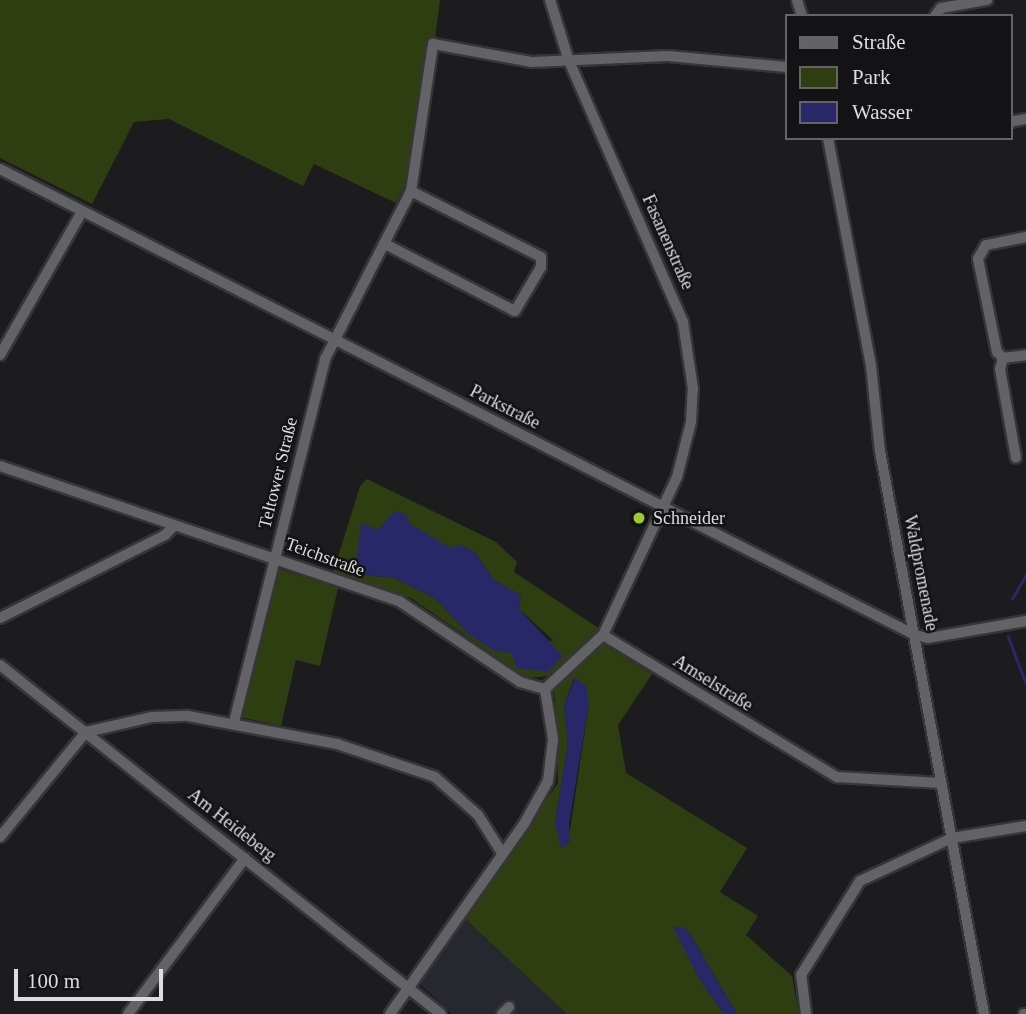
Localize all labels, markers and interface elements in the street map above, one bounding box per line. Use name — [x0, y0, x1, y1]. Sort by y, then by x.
legend — [785, 14, 1012, 140]
text: Straße — [852, 30, 906, 54]
text: Park — [852, 65, 891, 89]
text: Wasser — [852, 100, 912, 124]
street label: Fasanenstraße — [637, 191, 699, 293]
street label: Parkstraße — [466, 380, 544, 434]
street label: Teltower Straße — [254, 415, 302, 531]
place label: Schneider — [653, 507, 725, 529]
marker: Schneider — [631, 510, 647, 526]
street label: Waldpromenade — [899, 513, 943, 633]
street label: Teichstraße — [282, 533, 368, 581]
street label: Amselstraße — [669, 650, 757, 716]
street label: Am Heideberg — [184, 784, 280, 866]
scale bar — [18, 954, 166, 998]
text: 100 m — [27, 969, 80, 993]

